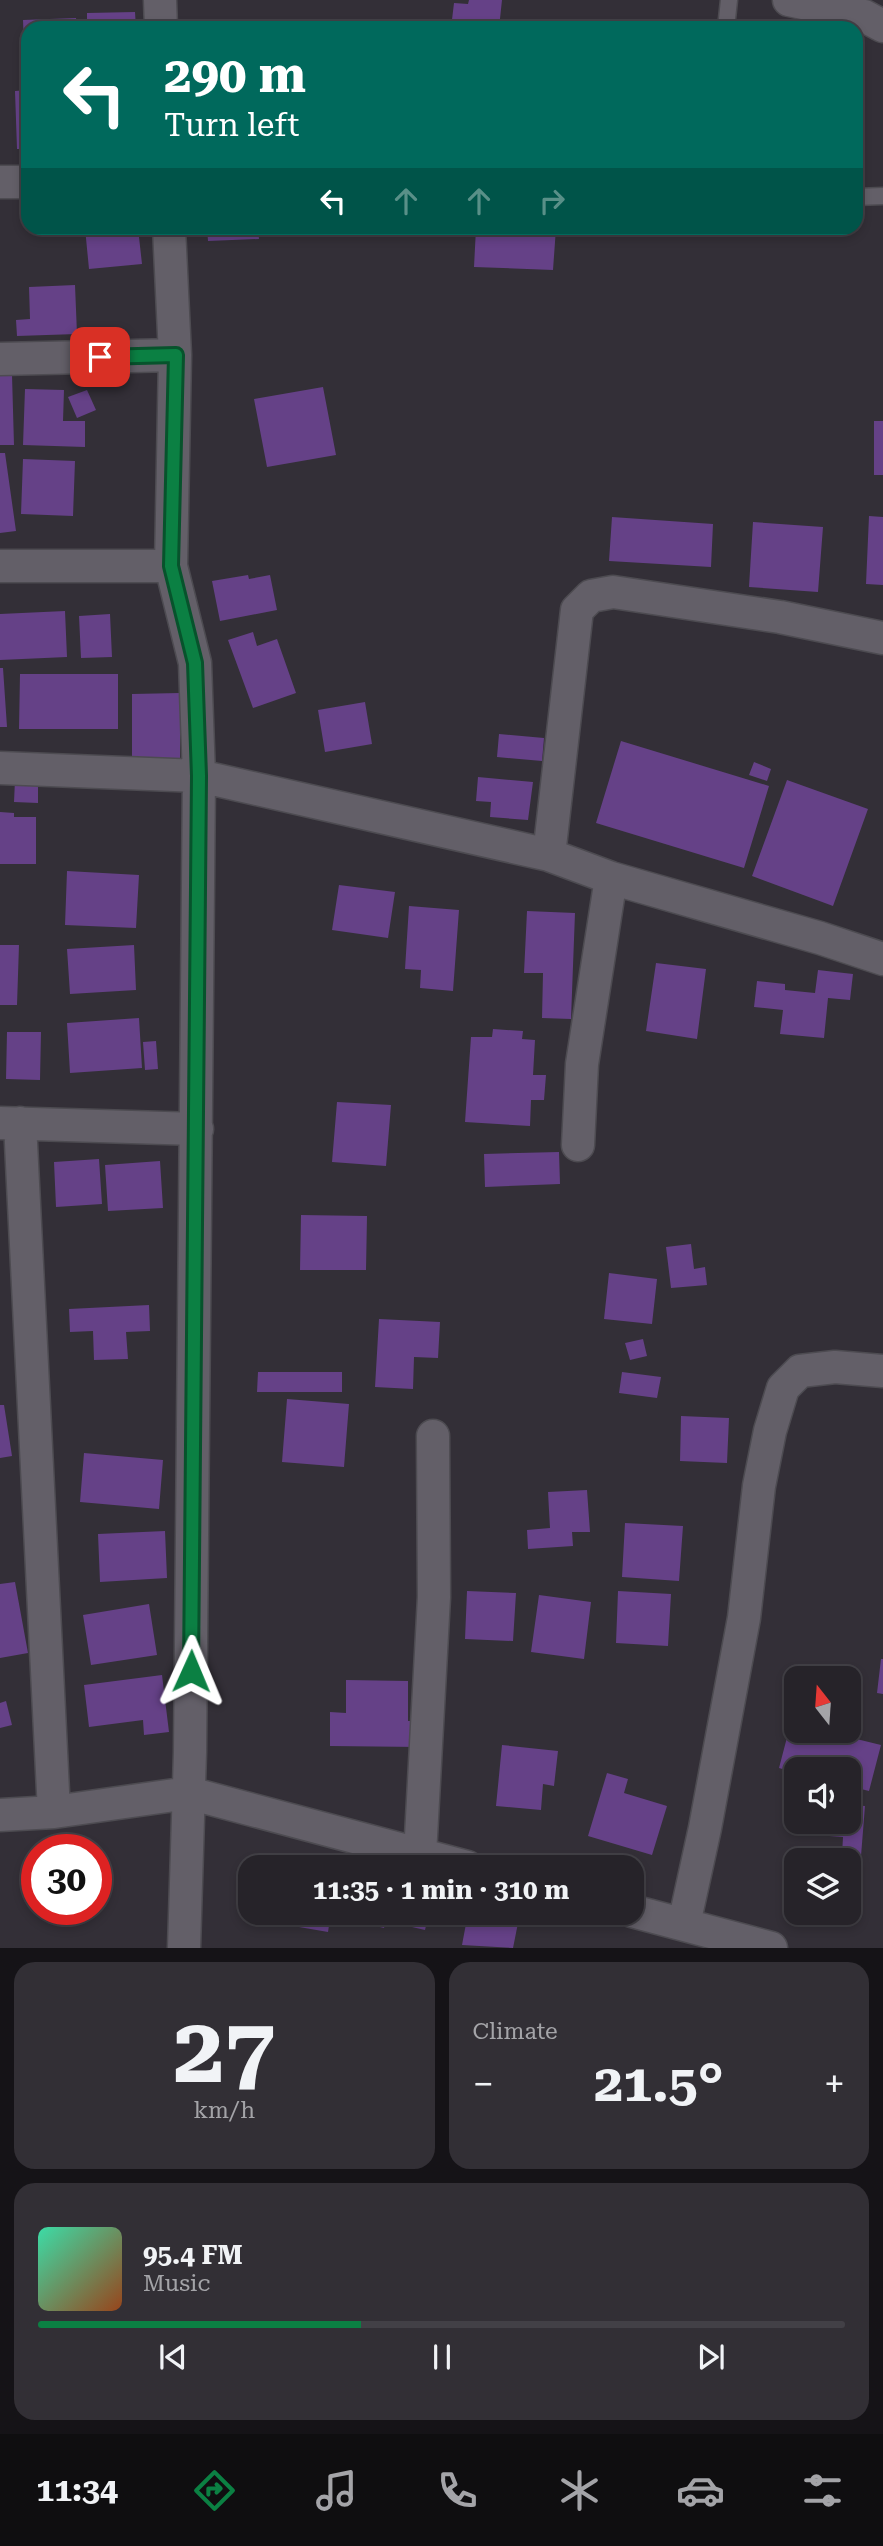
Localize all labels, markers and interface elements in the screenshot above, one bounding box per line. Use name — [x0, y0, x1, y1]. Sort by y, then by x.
text: 290 m — [164, 47, 306, 104]
icon: left — [49, 49, 140, 140]
text: Turn left — [164, 106, 299, 144]
icon: left — [314, 182, 352, 220]
icon: ahead — [387, 182, 425, 220]
icon: ahead — [460, 182, 498, 220]
icon: right — [533, 182, 571, 220]
pin — [70, 327, 130, 387]
icon: arrive — [81, 338, 119, 376]
position arrow — [154, 1634, 228, 1708]
north arrow — [784, 1666, 861, 1743]
map controls — [784, 1666, 861, 1925]
button: sound — [784, 1757, 861, 1834]
speed limit sign: 30 — [21, 1834, 112, 1925]
button: layers — [784, 1848, 861, 1925]
text: 11:35 · 1 min · 310 m — [313, 1875, 569, 1905]
text: 27 — [173, 1998, 275, 2104]
text: Climate — [473, 2018, 558, 2045]
text: 21.5° — [594, 2053, 724, 2114]
text: − — [473, 2062, 494, 2106]
text: + — [824, 2062, 845, 2106]
text: km/h — [193, 2097, 255, 2124]
text: 95.4 FM — [143, 2240, 243, 2270]
text: Music — [143, 2270, 210, 2297]
icon: previous — [154, 2338, 192, 2376]
icon: pause — [423, 2338, 461, 2376]
icon: next — [692, 2338, 730, 2376]
icon: directions — [190, 2466, 239, 2515]
icon: music — [312, 2466, 361, 2515]
icon: phone — [433, 2466, 482, 2515]
icon: climate — [555, 2466, 604, 2515]
icon: car — [676, 2466, 725, 2515]
icon: filters — [798, 2466, 847, 2515]
text: 11:34 — [36, 2471, 118, 2509]

